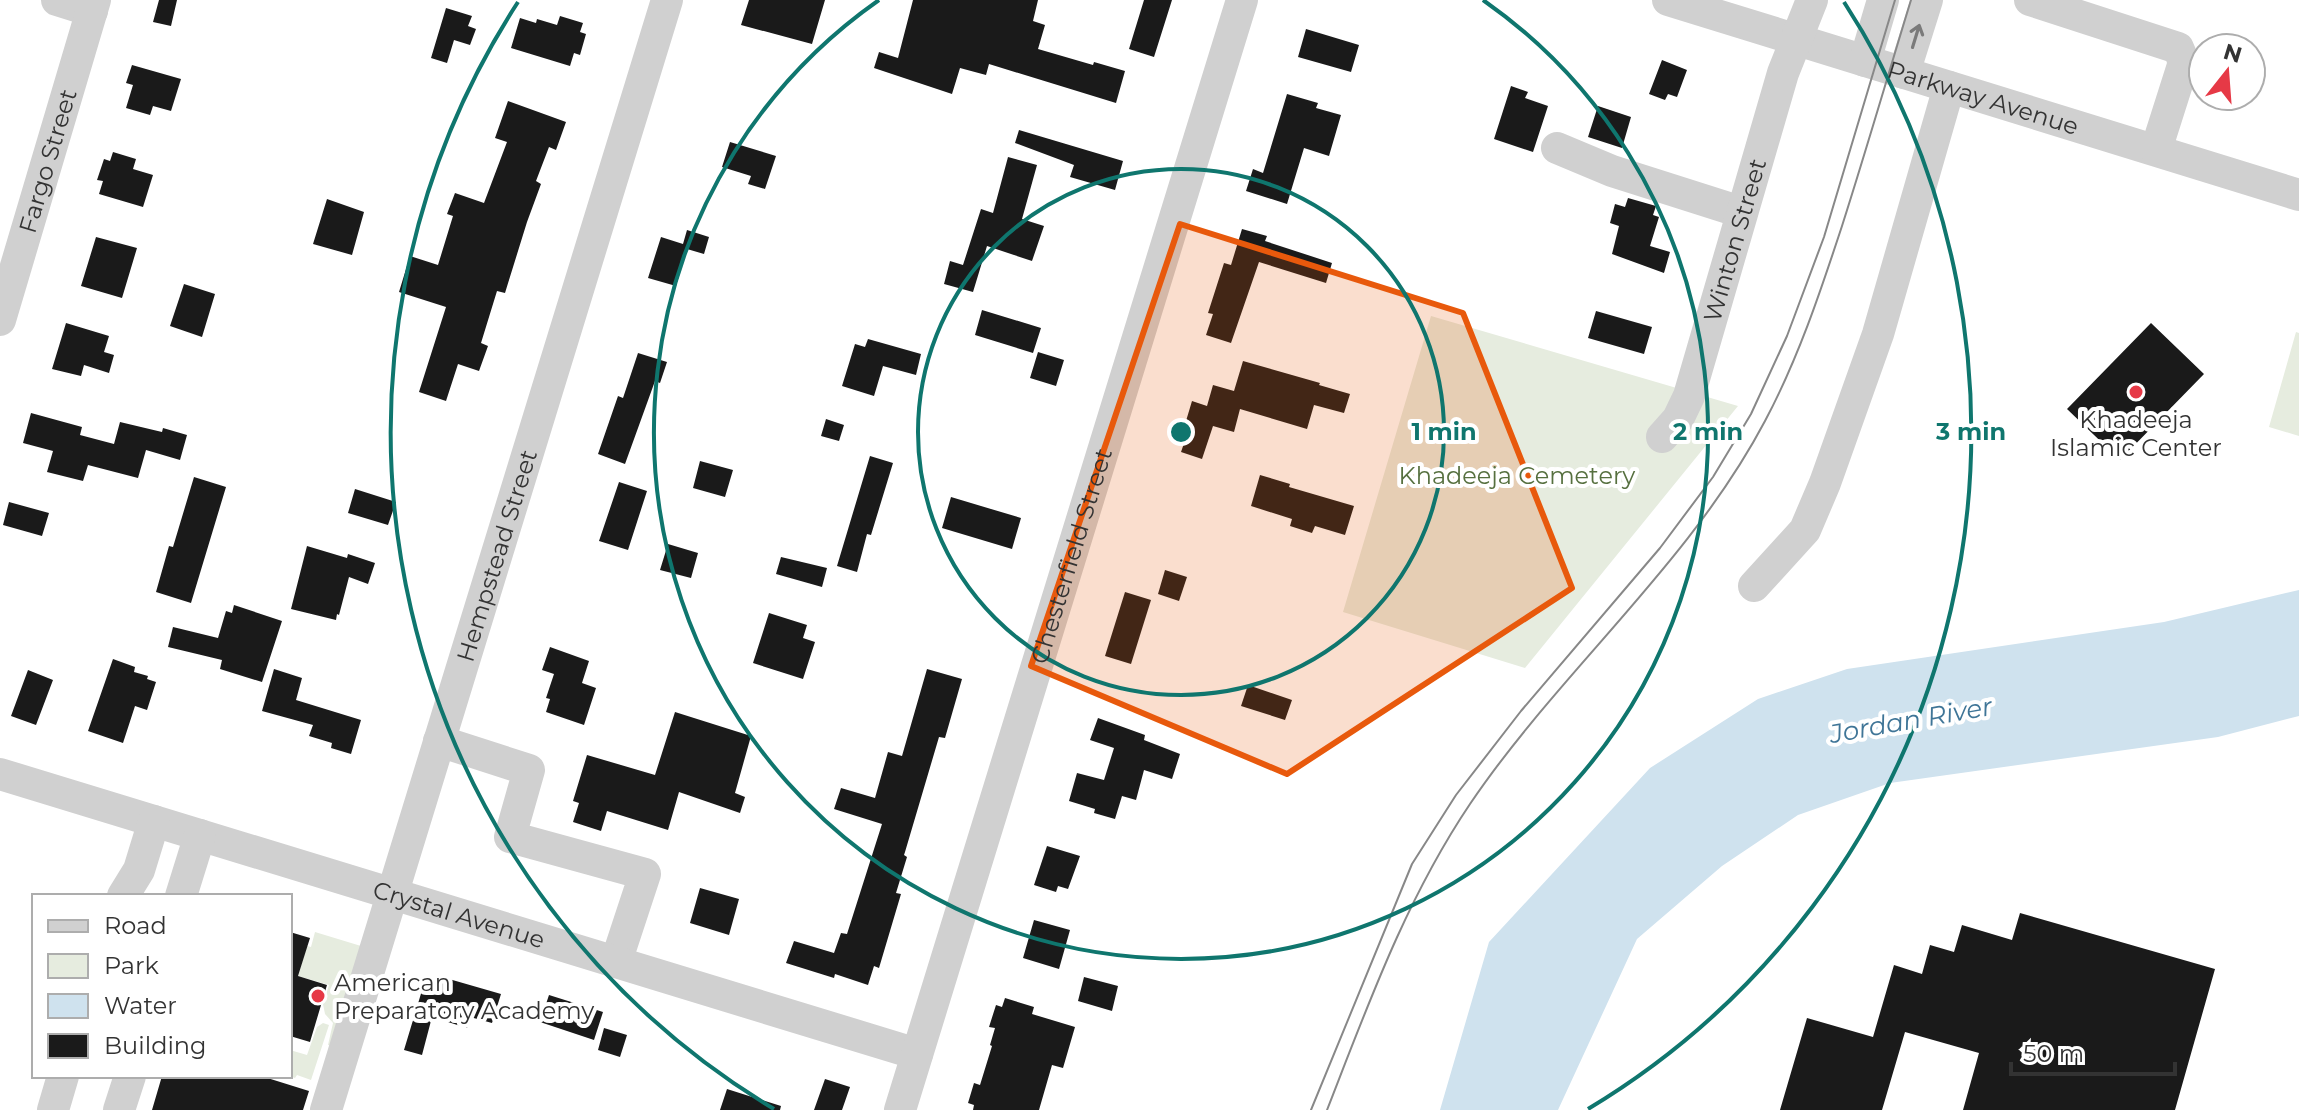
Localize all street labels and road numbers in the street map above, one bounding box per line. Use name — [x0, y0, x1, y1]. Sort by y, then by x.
street label: Parkway Avenue — [1884, 54, 2082, 141]
street label: Fargo Street — [12, 85, 82, 236]
street label: Winton Street — [1697, 155, 1772, 325]
street label: Chesterfield Street — [1024, 444, 1118, 667]
street label: Hempstead Street — [450, 446, 543, 665]
street label: Crystal Avenue — [370, 874, 548, 954]

